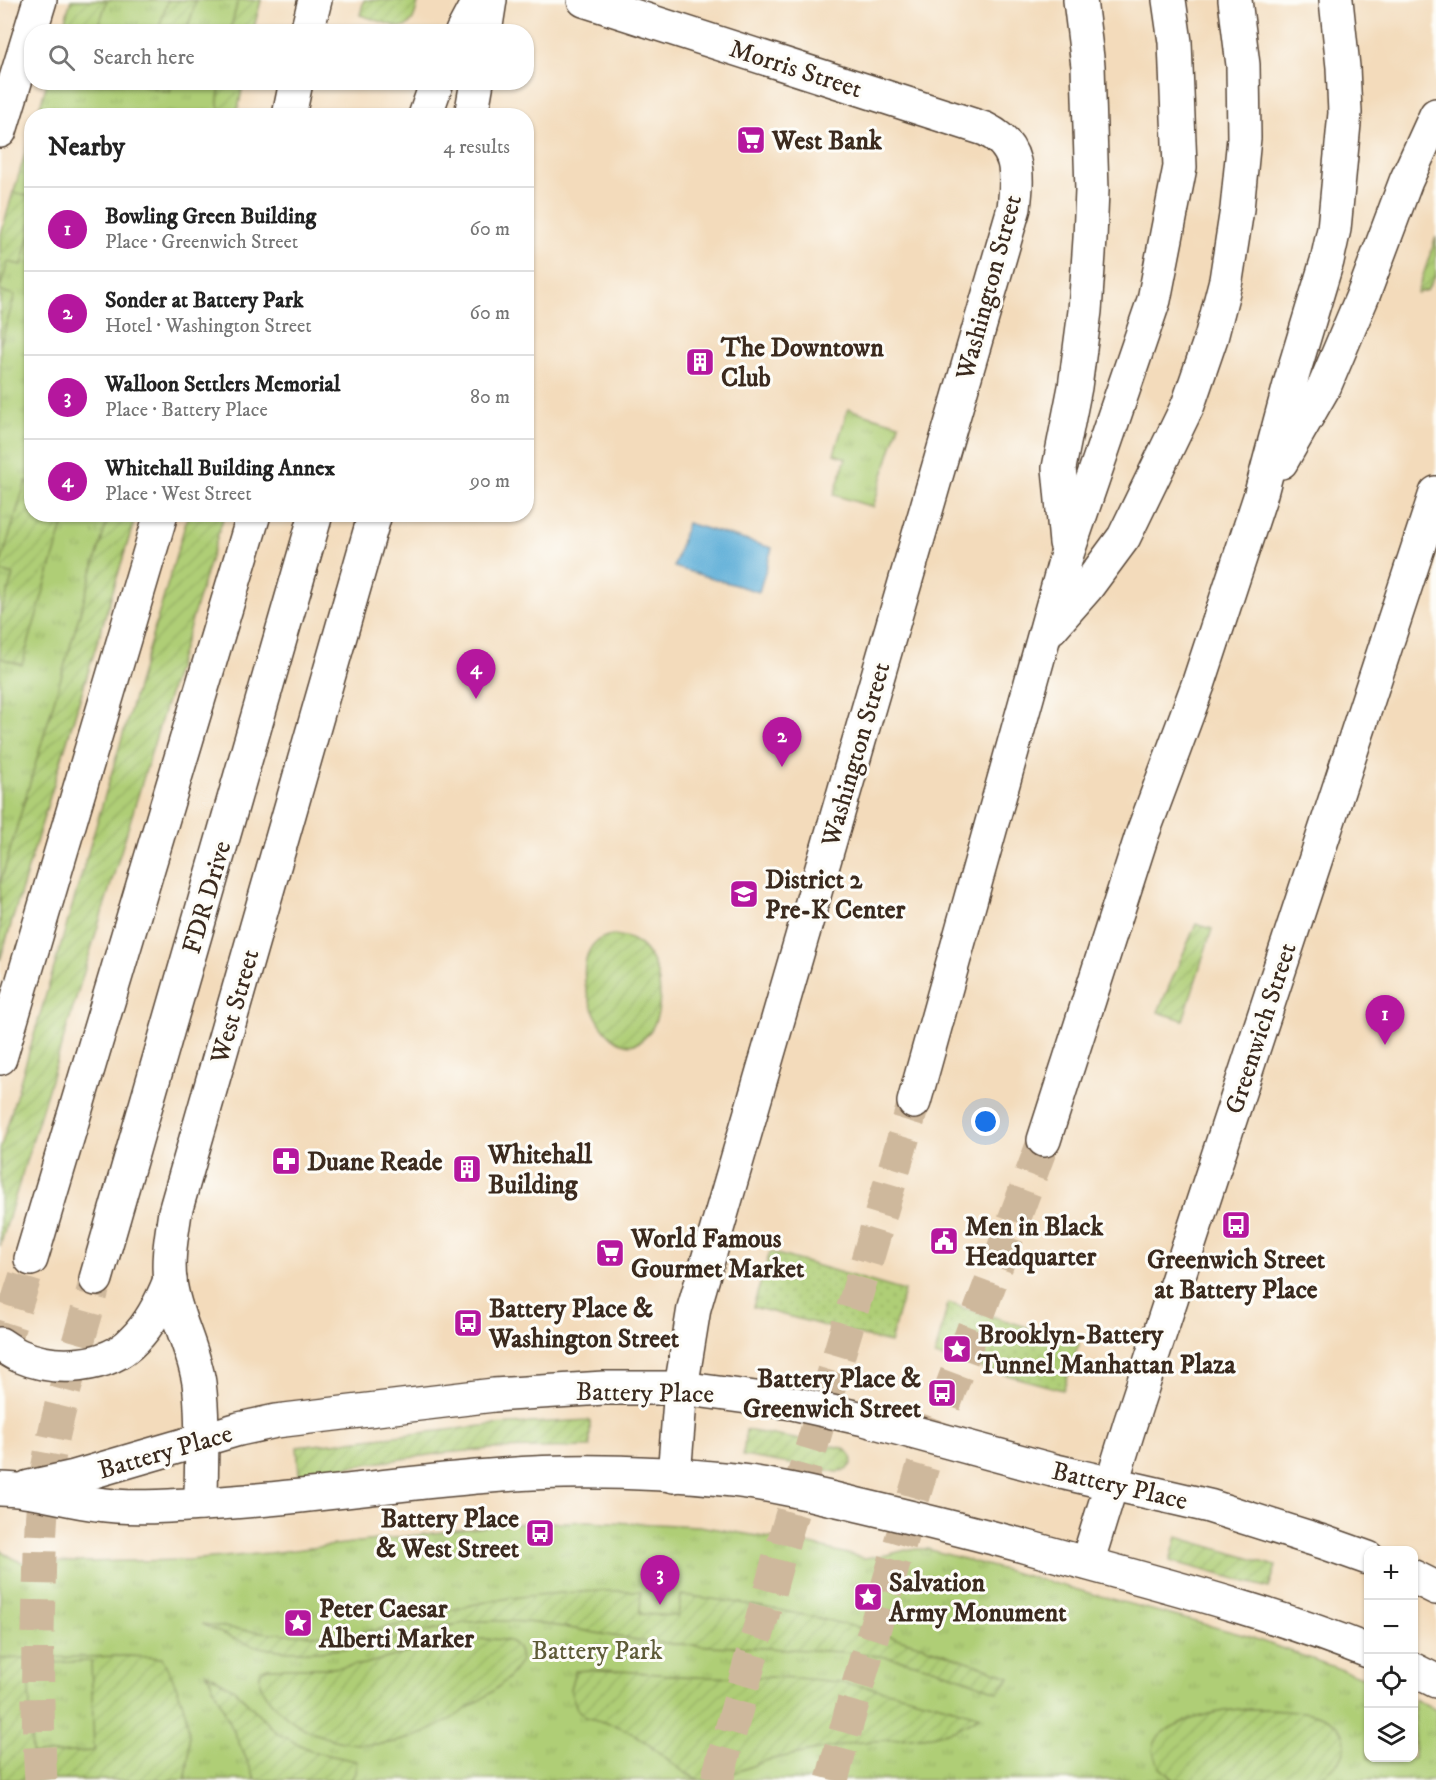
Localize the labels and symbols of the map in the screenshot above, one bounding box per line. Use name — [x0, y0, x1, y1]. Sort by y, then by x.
street label: Morris Street — [725, 32, 866, 106]
supermarket icon: West Bank — [735, 124, 767, 156]
place label: West Bank — [771, 125, 883, 158]
street label: Washington Street — [949, 191, 1030, 384]
place label: The Downtown Club — [720, 332, 884, 395]
building icon: The Downtown Club — [684, 346, 716, 378]
pin: 4 — [456, 650, 496, 699]
street label: Washington Street — [814, 658, 899, 851]
pin: 2 — [762, 718, 802, 767]
street label: FDR Drive — [176, 837, 239, 958]
place label: District 2 Pre-K Center — [765, 864, 906, 927]
school or university icon: District 2 Pre-K Center — [728, 878, 760, 910]
street label: Greenwich Street — [1218, 939, 1305, 1118]
street label: West Street — [203, 945, 267, 1068]
pin: 1 — [1366, 996, 1404, 1045]
your location — [971, 1107, 1000, 1136]
place label: Whitehall Building — [487, 1139, 593, 1202]
pharmacy icon: Duane Reade — [270, 1145, 302, 1177]
place label: Duane Reade — [307, 1146, 443, 1179]
building icon: Whitehall Building — [451, 1153, 483, 1185]
bus stop icon: Greenwich Street at Battery Place — [1220, 1209, 1252, 1241]
place label: Men in Black Headquarter — [965, 1211, 1105, 1274]
place label: World Famous Gourmet Market — [630, 1223, 805, 1286]
public building icon: Men in Black Headquarter — [928, 1225, 960, 1257]
supermarket icon: World Famous Gourmet Market — [594, 1237, 626, 1269]
place label: Greenwich Street at Battery Place — [1147, 1244, 1326, 1307]
place label: Battery Place & Washington Street — [488, 1293, 680, 1356]
bus stop icon: Battery Place & Washington Street — [452, 1307, 484, 1339]
place label: Brooklyn-Battery Tunnel Manhattan Plaza — [977, 1319, 1237, 1382]
place icon: Brooklyn-Battery Tunnel Manhattan Plaza — [941, 1333, 973, 1365]
place label: Battery Place & Greenwich Street — [743, 1363, 922, 1426]
street label: Battery Place — [576, 1376, 714, 1411]
bus stop icon: Battery Place & Greenwich Street — [926, 1377, 958, 1409]
street label: Battery Place — [94, 1418, 236, 1487]
street label: Battery Place — [1049, 1455, 1191, 1518]
place label: Battery Place & West Street — [376, 1503, 520, 1566]
bus stop icon: Battery Place & West Street — [524, 1517, 556, 1549]
pin: 3 — [640, 1556, 680, 1605]
place label: Salvation Army Monument — [888, 1567, 1067, 1630]
place icon: Salvation Army Monument — [852, 1581, 884, 1613]
place label: Peter Caesar Alberti Marker — [318, 1593, 474, 1656]
place icon: Peter Caesar Alberti Marker — [282, 1607, 314, 1639]
park label: Battery Park — [531, 1635, 663, 1668]

